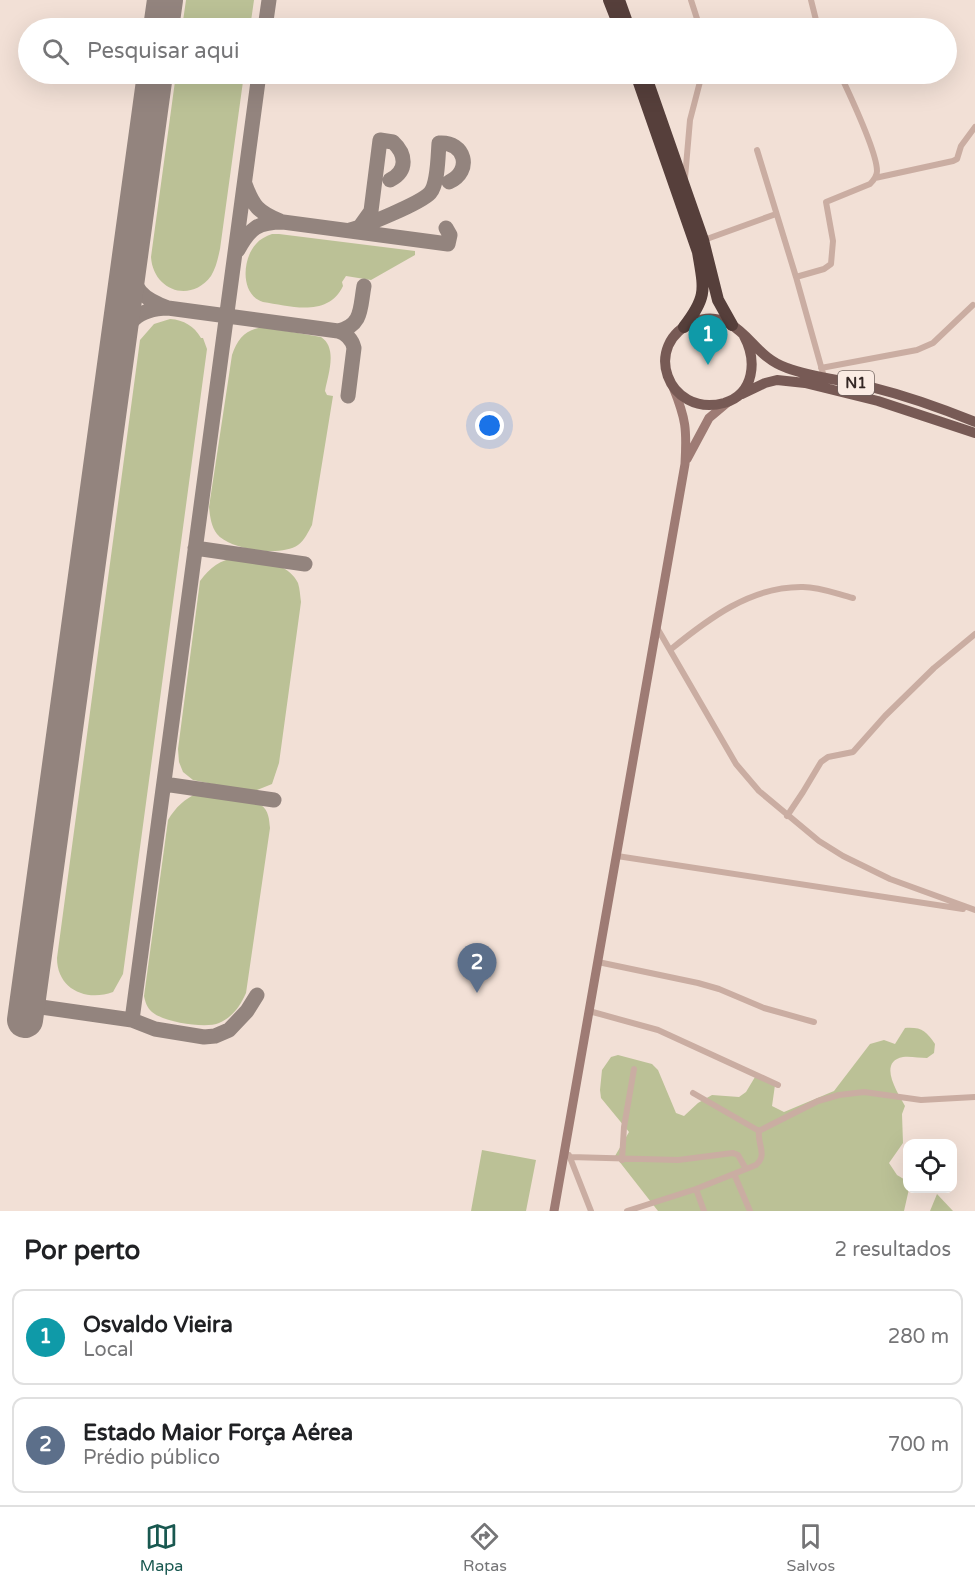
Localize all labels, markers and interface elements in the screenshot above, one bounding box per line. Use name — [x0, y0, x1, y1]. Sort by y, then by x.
search box — [18, 18, 957, 84]
icon: search — [39, 35, 72, 68]
text: Pesquisar aqui — [87, 38, 239, 64]
pin: 1 — [688, 316, 728, 365]
road number: N1 — [838, 371, 874, 395]
your location — [475, 411, 504, 440]
pin: 2 — [458, 944, 496, 993]
map controls — [903, 1139, 957, 1193]
button: locate — [903, 1139, 957, 1193]
text: Por perto — [24, 1235, 140, 1266]
text: 2 resultados — [835, 1238, 951, 1262]
text: Osvaldo Vieira — [83, 1312, 233, 1338]
text: 1 — [39, 1325, 52, 1349]
text: 280 m — [888, 1325, 949, 1349]
text: Local — [83, 1338, 134, 1362]
text: Estado Maior Força Aérea — [83, 1420, 353, 1446]
text: 2 — [39, 1433, 52, 1457]
text: 700 m — [888, 1433, 949, 1457]
text: Prédio público — [83, 1446, 220, 1470]
tab: Mapa — [140, 1520, 183, 1576]
tab: Rotas — [463, 1520, 507, 1576]
tab: Salvos — [787, 1520, 835, 1576]

